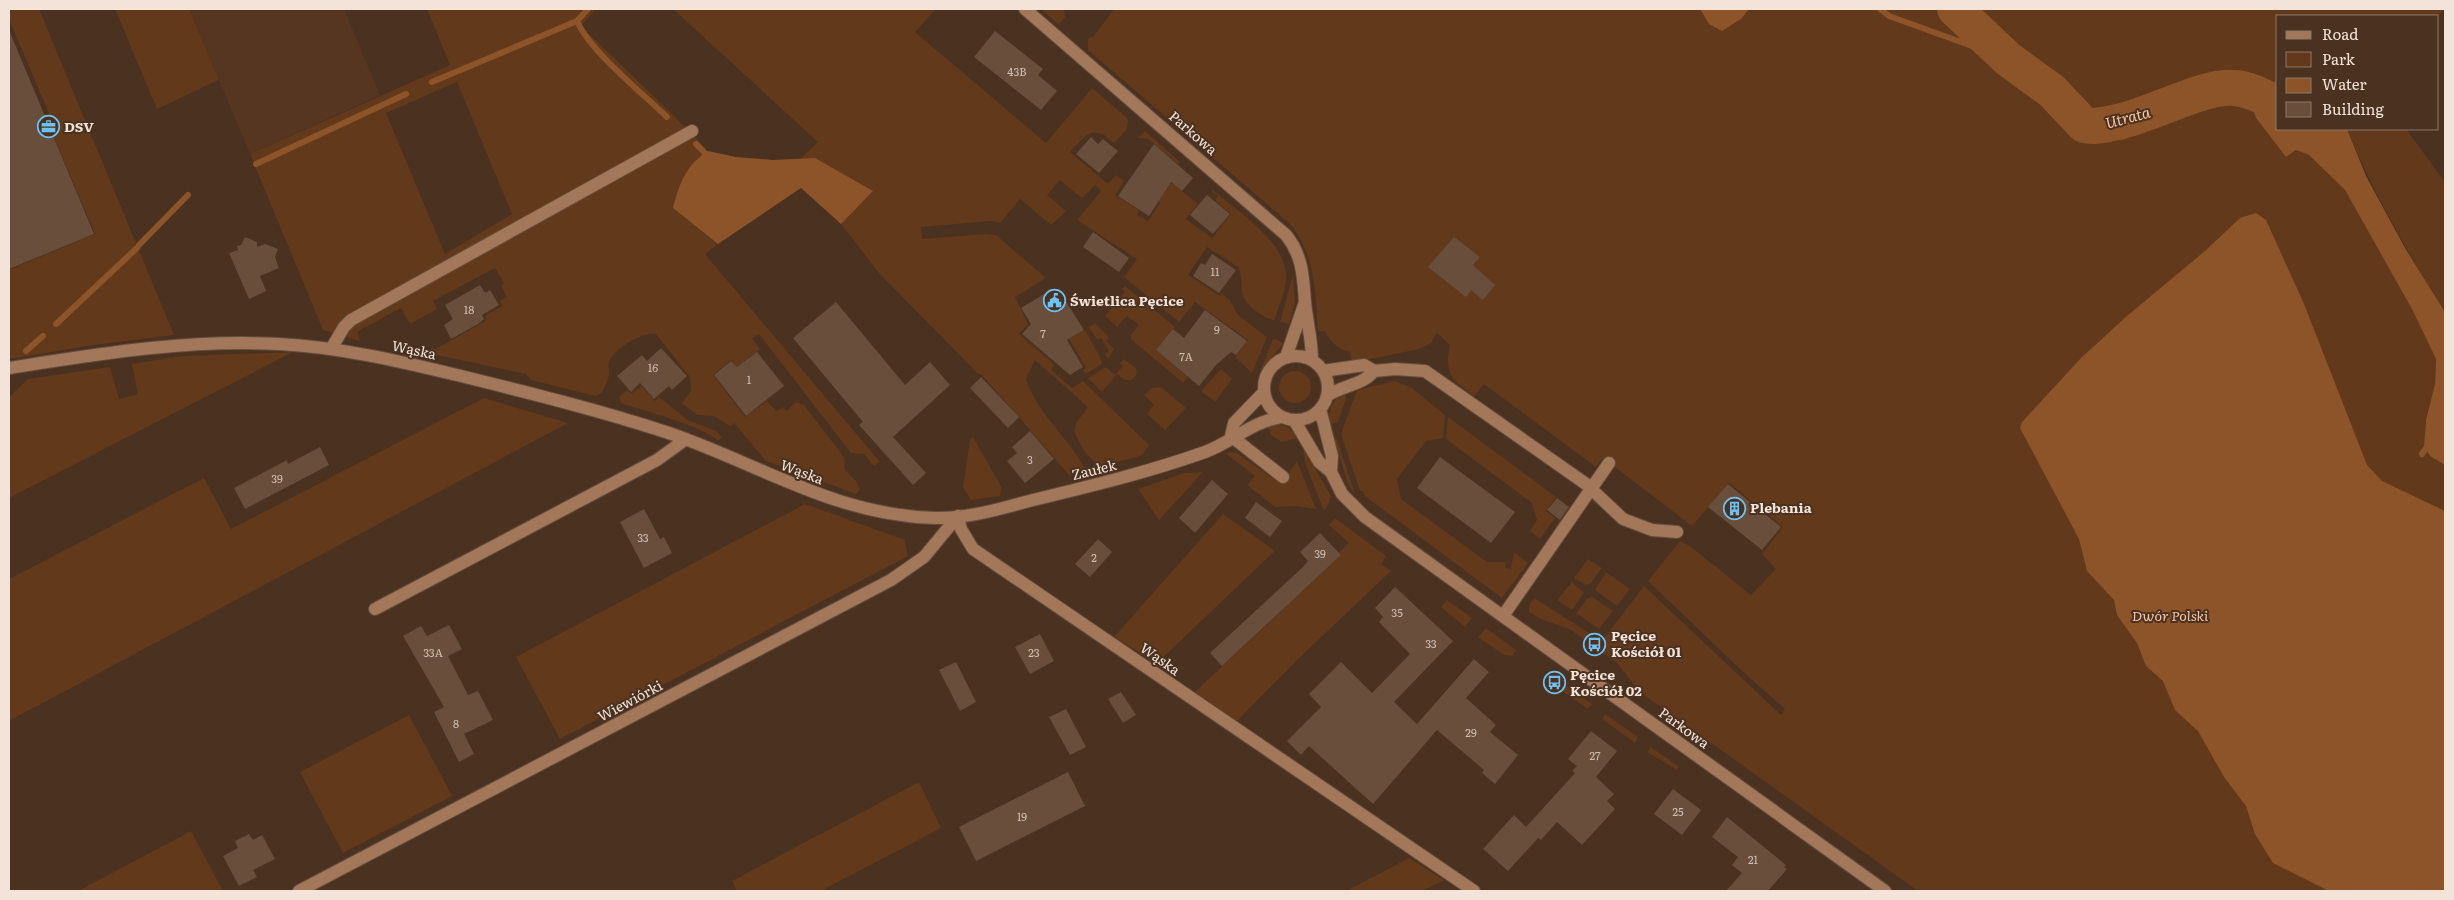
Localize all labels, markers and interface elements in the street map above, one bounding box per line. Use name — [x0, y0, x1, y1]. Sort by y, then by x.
legend — [2276, 15, 2439, 130]
text: Road — [2322, 22, 2358, 45]
text: Park — [2322, 47, 2356, 70]
house number: 43B — [1007, 63, 1027, 79]
text: Water — [2322, 72, 2367, 95]
text: Building — [2322, 97, 2384, 120]
water label: Utrata — [2103, 99, 2153, 134]
street label: Parkowa — [1165, 106, 1222, 159]
office icon: DSV — [36, 115, 60, 139]
place label: DSV — [64, 116, 94, 136]
house number: 11 — [1211, 263, 1220, 279]
public building icon: Świetlica Pęcice — [1042, 289, 1066, 313]
place label: Świetlica Pęcice — [1070, 290, 1184, 310]
house number: 18 — [464, 301, 474, 317]
house number: 9 — [1214, 321, 1220, 337]
house number: 7 — [1040, 325, 1046, 341]
street label: Wąska — [390, 335, 439, 364]
house number: 7A — [1179, 348, 1193, 364]
house number: 16 — [648, 359, 658, 375]
house number: 1 — [747, 371, 752, 387]
house number: 3 — [1027, 451, 1033, 467]
street label: Wąska — [778, 454, 827, 489]
street label: Zaułek — [1069, 454, 1119, 484]
house number: 39 — [271, 470, 283, 486]
building icon: Plebania — [1722, 496, 1746, 520]
place label: Plebania — [1750, 497, 1813, 517]
house number: 33 — [637, 529, 649, 545]
house number: 39 — [1314, 545, 1326, 561]
house number: 2 — [1091, 549, 1097, 565]
house number: 35 — [1391, 604, 1403, 620]
park label: Dwór Polski — [2132, 605, 2209, 625]
place label: Pęcice Kościół 01 — [1611, 625, 1681, 661]
bus stop icon: Pęcice Kościół 01 — [1583, 632, 1607, 656]
house number: 33 — [1425, 635, 1437, 651]
street label: Wąska — [1136, 637, 1185, 680]
house number: 33A — [423, 644, 443, 660]
house number: 23 — [1028, 644, 1040, 660]
place label: Pęcice Kościół 02 — [1570, 664, 1642, 700]
bus stop icon: Pęcice Kościół 02 — [1542, 671, 1566, 695]
street label: Wiewiórki — [593, 674, 666, 726]
street label: Parkowa — [1655, 702, 1714, 753]
house number: 8 — [453, 715, 459, 731]
house number: 29 — [1465, 724, 1477, 740]
house number: 27 — [1589, 747, 1601, 763]
house number: 25 — [1672, 803, 1684, 819]
house number: 19 — [1017, 808, 1027, 824]
house number: 21 — [1748, 851, 1759, 867]

